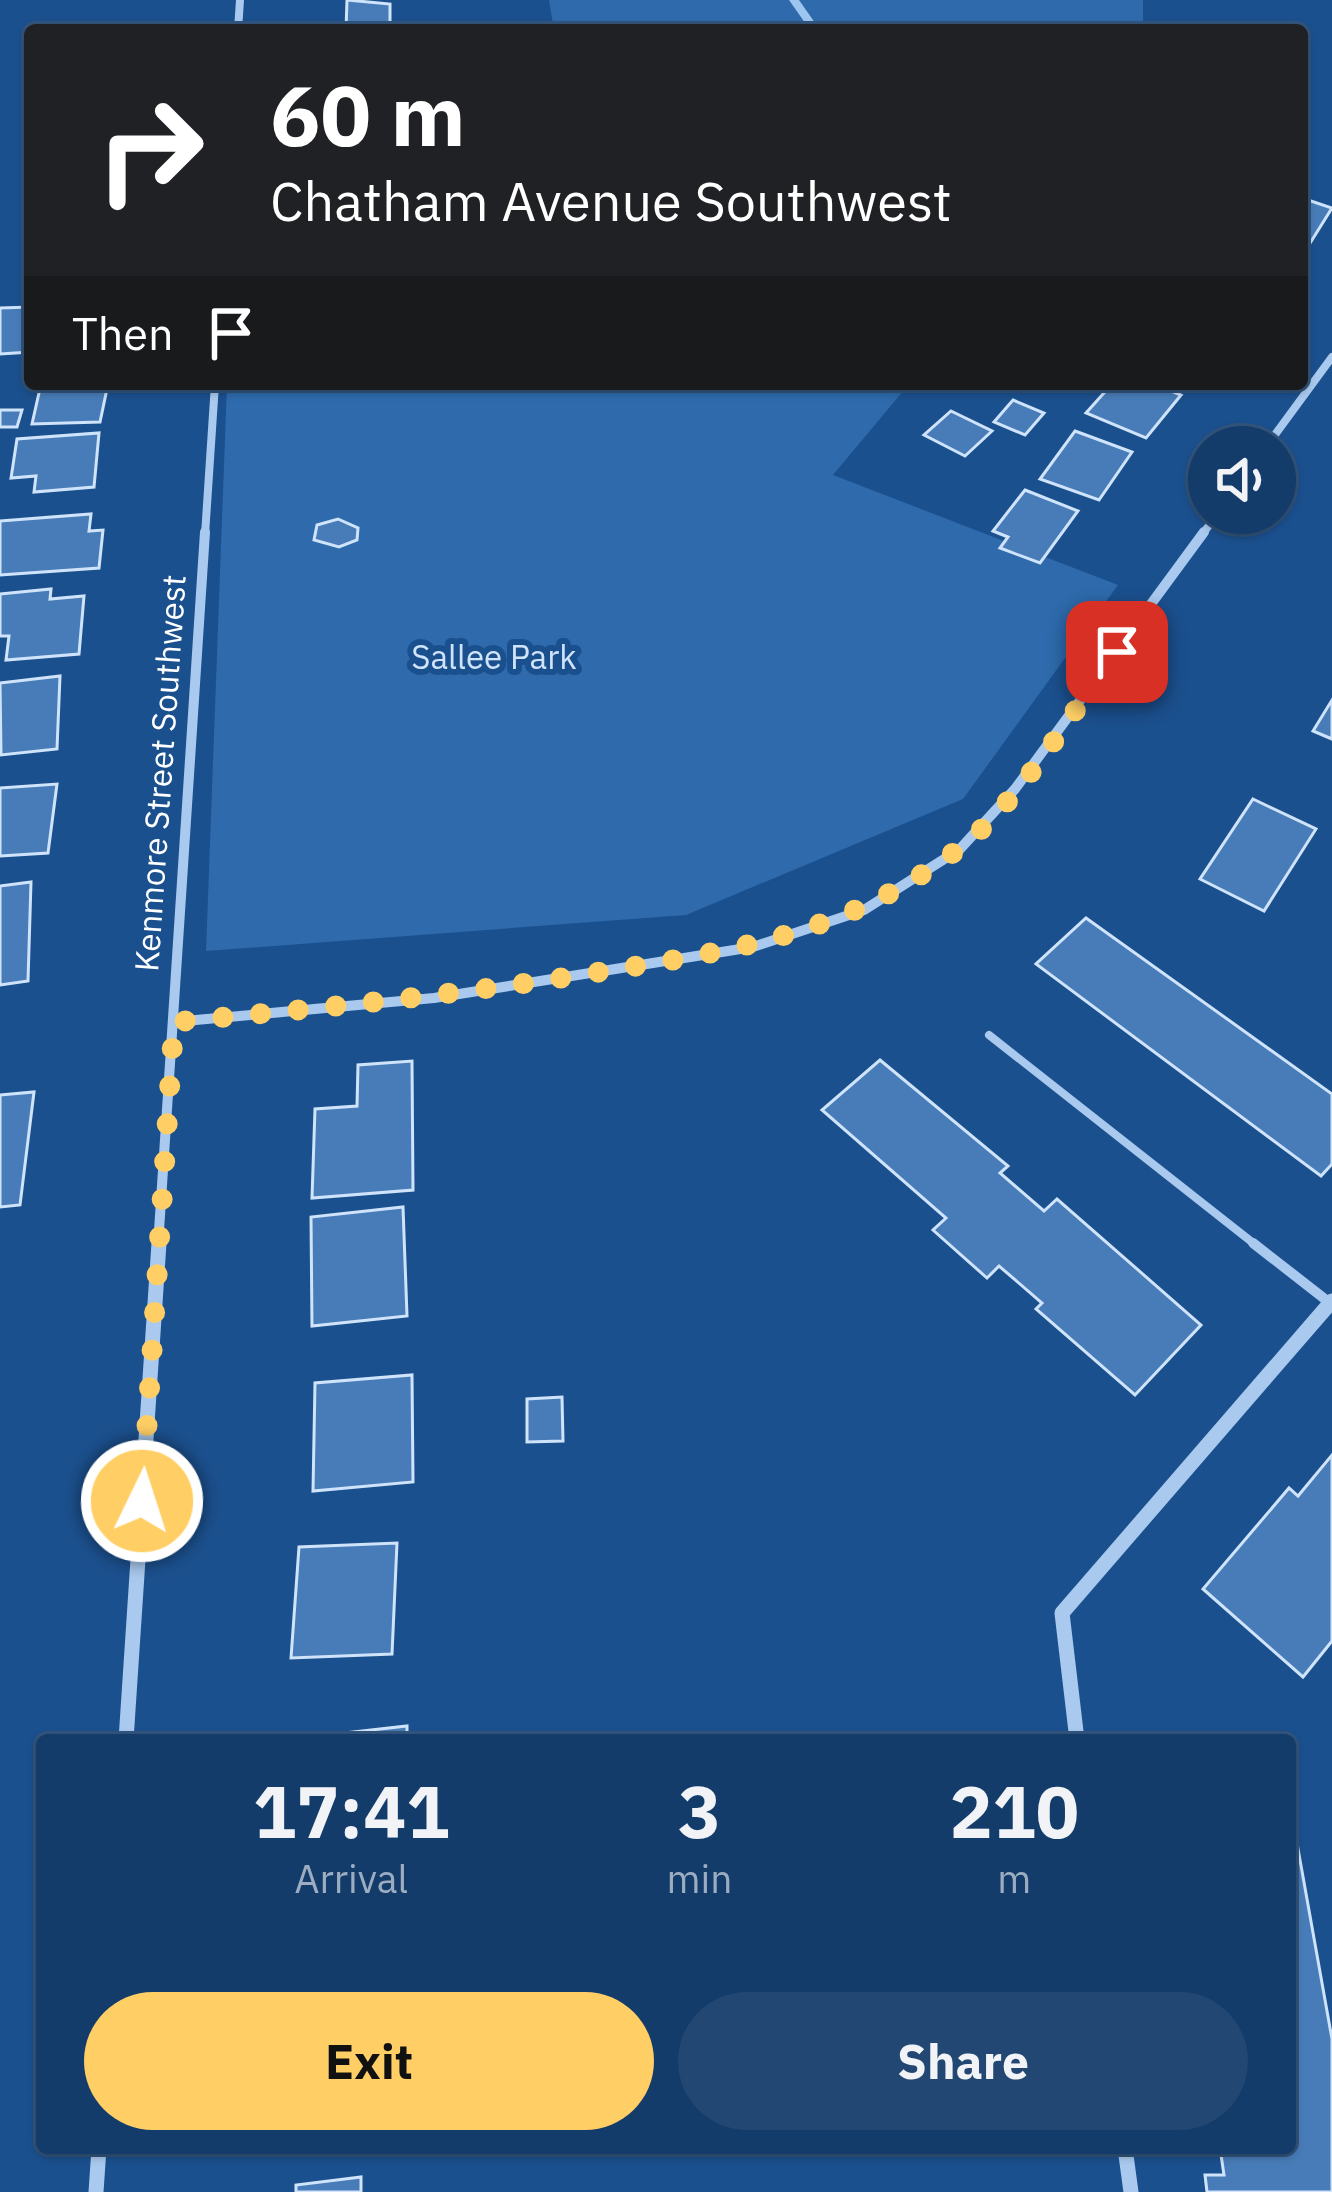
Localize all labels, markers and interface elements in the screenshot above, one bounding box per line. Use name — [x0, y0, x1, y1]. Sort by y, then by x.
text: 60 m — [270, 60, 466, 169]
icon: right — [72, 72, 228, 228]
text: Chatham Avenue Southwest — [270, 166, 952, 236]
icon: arrive — [198, 300, 264, 366]
text: Then — [72, 304, 174, 362]
map controls — [1188, 426, 1296, 534]
button: sound — [1188, 426, 1296, 534]
street label: Kenmore Street Southwest — [124, 573, 195, 973]
pin — [1066, 601, 1168, 703]
icon: arrive — [1084, 619, 1150, 685]
park label: Sallee Park — [411, 635, 577, 678]
position arrow — [79, 1438, 205, 1564]
text: 17:41 — [253, 1764, 450, 1858]
text: 3 — [678, 1764, 721, 1858]
text: 210 — [949, 1764, 1079, 1858]
text: Arrival — [294, 1853, 408, 1904]
text: min — [667, 1853, 732, 1904]
text: m — [997, 1853, 1031, 1904]
button: Exit — [84, 1992, 654, 2130]
button: Share — [678, 1992, 1248, 2130]

